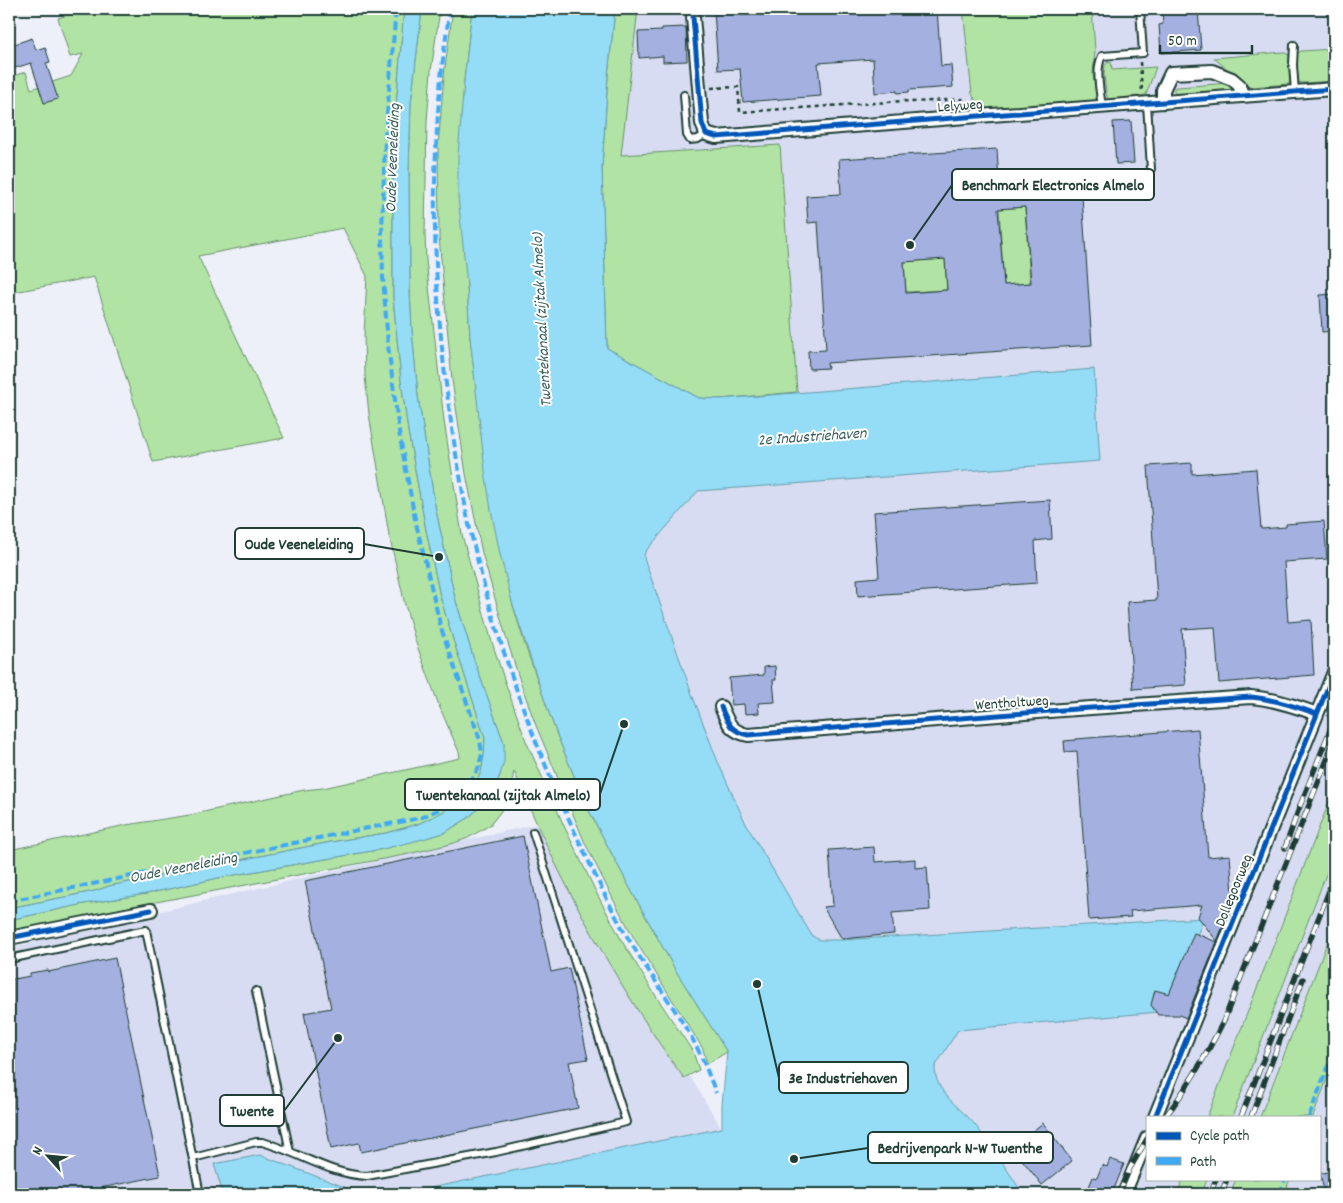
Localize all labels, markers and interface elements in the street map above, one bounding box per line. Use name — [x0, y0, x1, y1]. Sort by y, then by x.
scale bar — [1160, 22, 1253, 54]
text: 50 m — [1168, 31, 1197, 53]
street label: Lelyweg — [937, 94, 983, 120]
water label: Oude Veeneleiding — [380, 102, 407, 213]
callout: Benchmark Electronics Almelo — [952, 169, 1154, 200]
text: Benchmark Electronics Almelo — [962, 175, 1144, 198]
water label: Twentekanaal (zijtak Almelo) — [526, 231, 559, 408]
water label: 2e Industriehaven — [757, 422, 868, 453]
callout: Oude Veeneleiding — [235, 528, 364, 559]
text: Oude Veeneleiding — [244, 534, 354, 557]
street label: Wentholtweg — [975, 690, 1049, 718]
callout: Twentekanaal (zijtak Almelo) — [405, 779, 600, 810]
text: Twentekanaal (zijtak Almelo) — [416, 785, 590, 808]
water label: Oude Veeneleiding — [128, 847, 240, 890]
street label: Dollegoorweg — [1210, 851, 1259, 930]
callout: 3e Industriehaven — [779, 1062, 908, 1093]
text: 3e Industriehaven — [788, 1068, 898, 1091]
callout: Twente — [220, 1095, 284, 1126]
text: Twente — [230, 1101, 274, 1124]
legend — [1146, 1116, 1320, 1180]
text: Cycle path — [1190, 1126, 1250, 1148]
north arrow — [22, 1130, 72, 1180]
callout: Bedrijvenpark N-W Twenthe — [868, 1132, 1053, 1163]
text: Bedrijvenpark N-W Twenthe — [878, 1138, 1042, 1161]
text: N — [28, 1143, 49, 1159]
text: Path — [1190, 1152, 1216, 1174]

